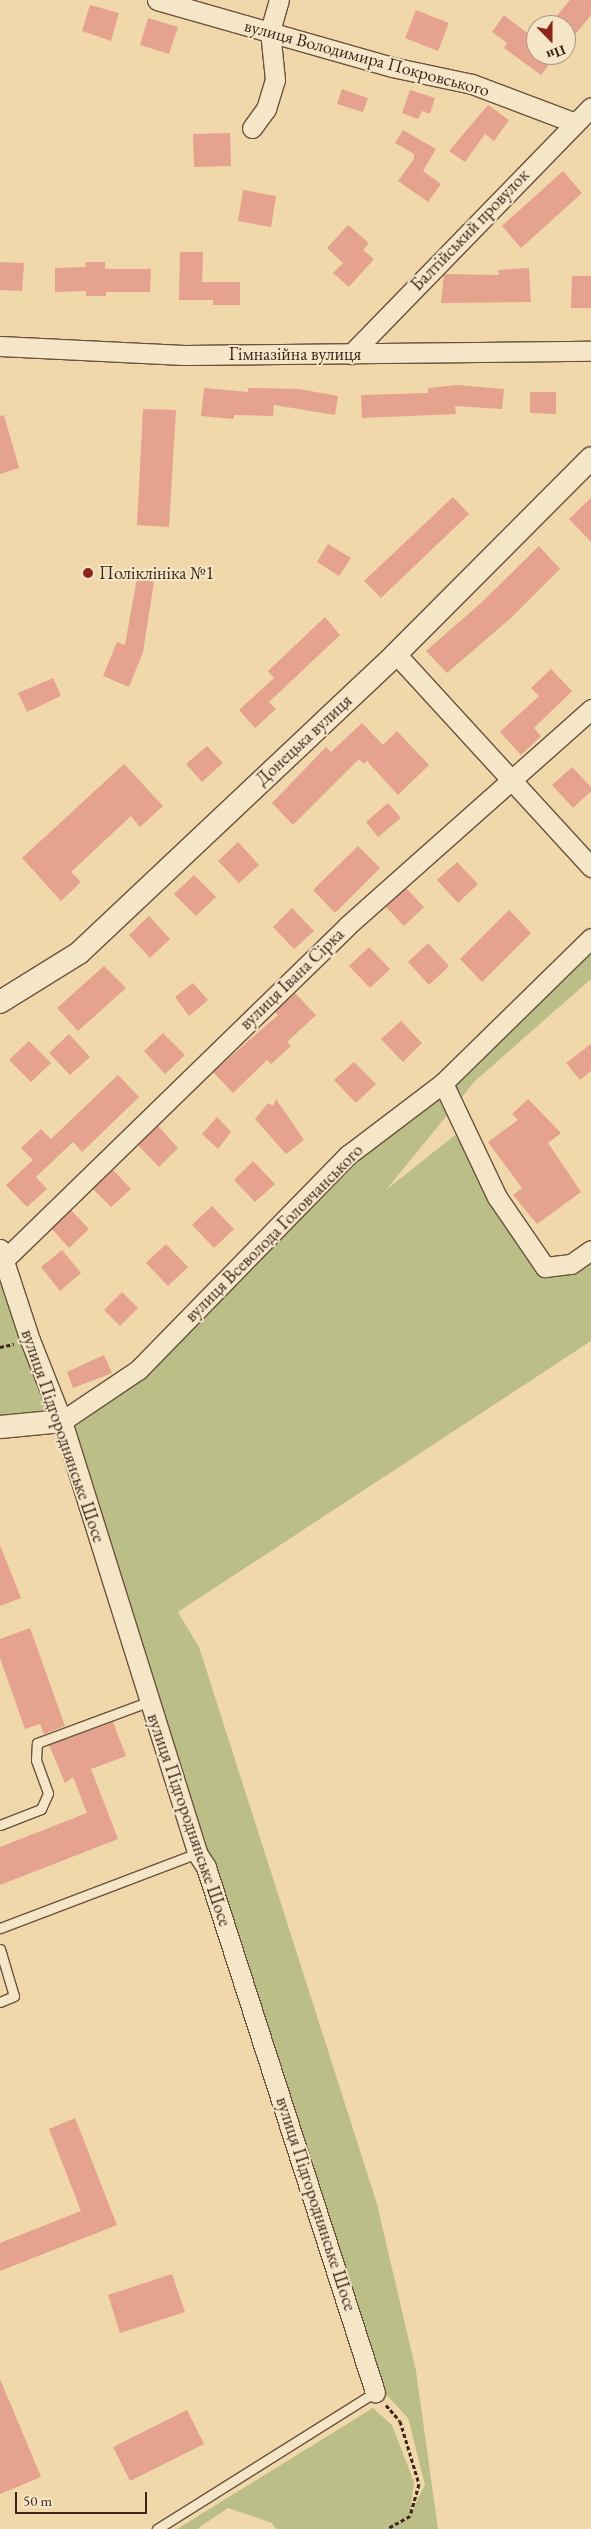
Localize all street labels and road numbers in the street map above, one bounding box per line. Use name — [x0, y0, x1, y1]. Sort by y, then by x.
street label: вулиця Володимира Покровського — [242, 15, 492, 101]
street label: Балтійський провулок — [406, 165, 534, 295]
street label: Гімназійна вулиця — [229, 343, 361, 365]
street label: Донецька вулиця — [251, 690, 357, 790]
street label: вулиця Івана Сірка — [235, 924, 349, 1034]
street label: вулиця Всеволода Головчанського — [180, 1139, 368, 1327]
street label: вулиця Підгороднянське Шосе — [16, 1327, 110, 1545]
street label: вулиця Підгороднянське Шосе — [142, 1711, 236, 1929]
street label: вулиця Підгороднянське Шосе — [271, 2094, 361, 2314]

